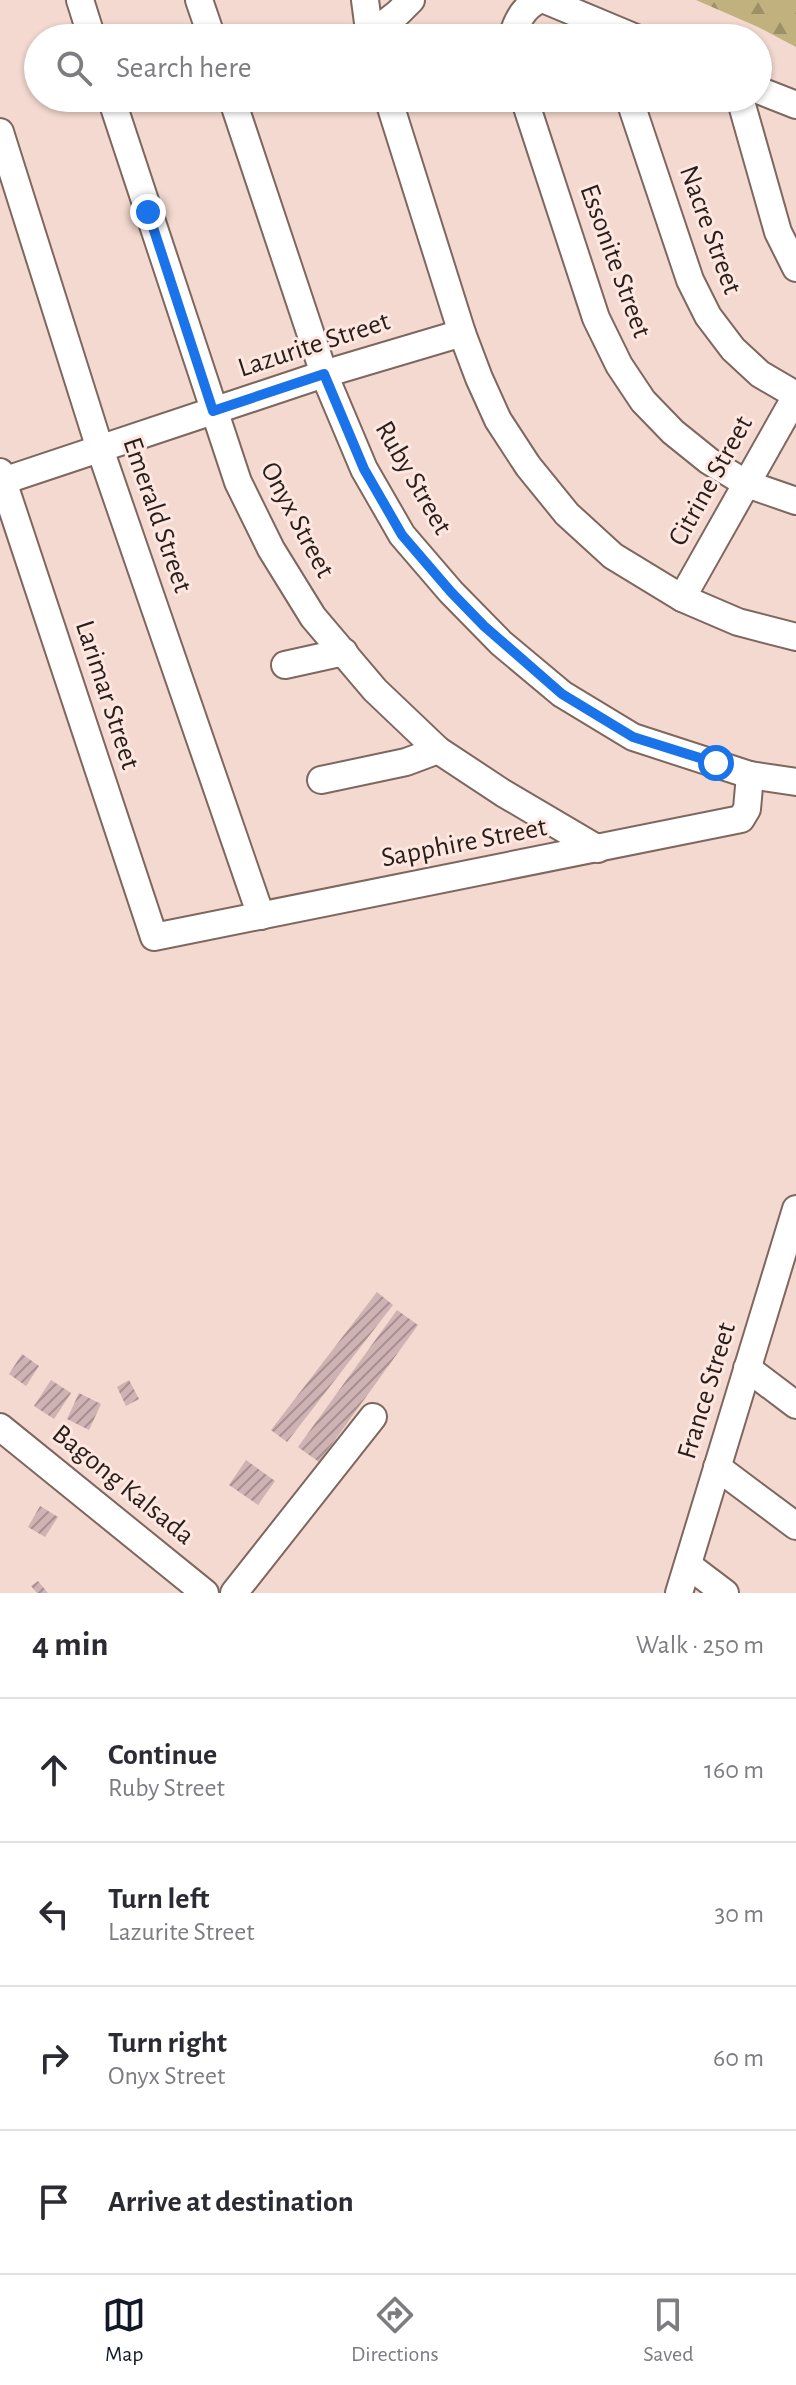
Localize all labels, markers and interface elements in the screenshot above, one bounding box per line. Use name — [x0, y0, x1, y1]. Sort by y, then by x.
search box — [24, 24, 772, 112]
icon: search — [52, 46, 96, 90]
text: Search here — [116, 53, 252, 83]
street label: Nacre Street — [674, 162, 746, 298]
street label: Essonite Street — [574, 181, 656, 341]
route end — [130, 194, 166, 230]
street label: Lazurite Street — [235, 307, 393, 383]
street label: Citrine Street — [664, 411, 758, 551]
street label: Ruby Street — [369, 417, 457, 540]
street label: Emerald Street — [117, 434, 197, 596]
street label: Onyx Street — [255, 458, 339, 582]
street label: Larimar Street — [70, 617, 144, 773]
route start — [698, 745, 734, 781]
street label: Sapphire Street — [379, 813, 549, 873]
street label: France Street — [673, 1319, 741, 1463]
street label: Bagong Kalsada — [47, 1420, 199, 1550]
text: 4 min — [32, 1628, 109, 1662]
text: Walk · 250 m — [636, 1632, 764, 1658]
text: Continue — [108, 1740, 217, 1770]
icon: ahead — [32, 1748, 76, 1792]
text: 160 m — [704, 1757, 764, 1783]
text: Ruby Street — [108, 1775, 225, 1801]
text: Turn left — [108, 1884, 209, 1914]
icon: left — [32, 1892, 76, 1936]
text: 30 m — [714, 1901, 764, 1927]
text: Lazurite Street — [108, 1919, 255, 1945]
text: Turn right — [108, 2028, 227, 2058]
icon: right — [32, 2036, 76, 2080]
text: 60 m — [713, 2045, 764, 2071]
text: Onyx Street — [108, 2063, 225, 2089]
icon: arrive — [32, 2180, 76, 2224]
text: Arrive at destination — [108, 2187, 354, 2217]
tab: Map — [102, 2293, 146, 2367]
tab: Directions — [351, 2293, 439, 2367]
tab: Saved — [643, 2293, 694, 2367]

